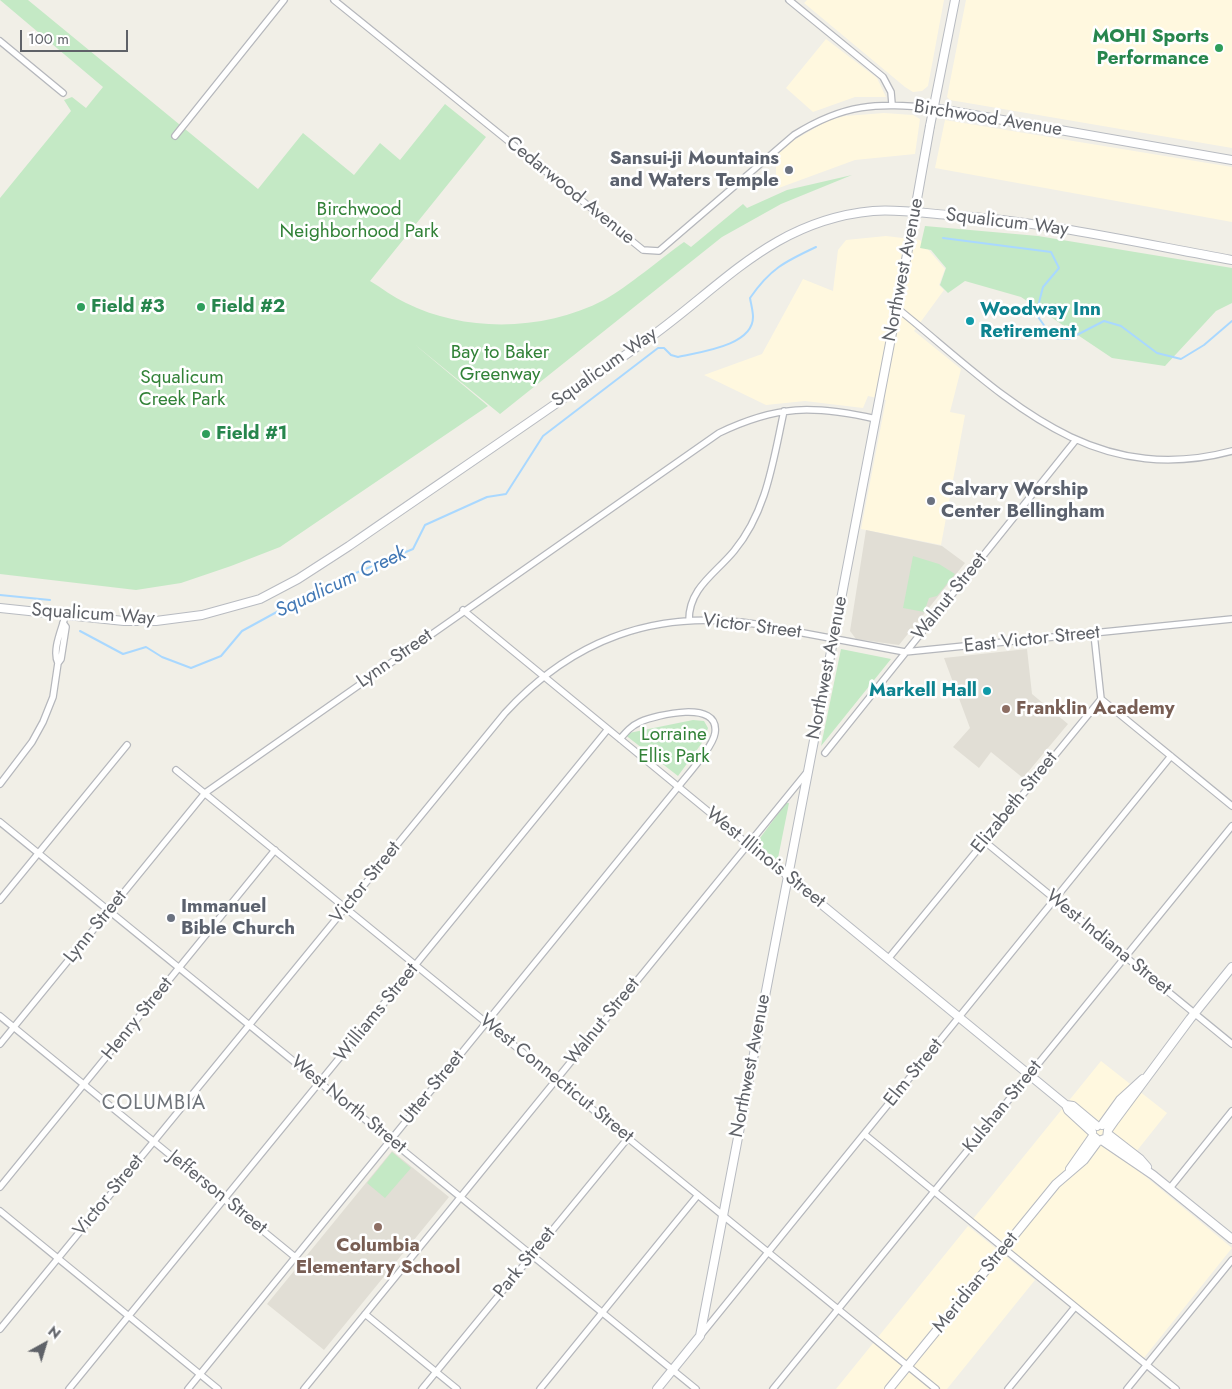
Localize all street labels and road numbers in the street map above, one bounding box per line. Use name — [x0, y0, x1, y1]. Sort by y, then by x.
street label: Birchwood Avenue — [912, 96, 1064, 142]
street label: Cedarwood Avenue — [501, 132, 639, 250]
street label: Northwest Avenue — [879, 196, 929, 344]
street label: Squalicum Way — [944, 204, 1070, 242]
street label: Squalicum Way — [548, 323, 662, 413]
street label: Walnut Street — [908, 549, 992, 645]
street label: Northwest Avenue — [803, 594, 853, 742]
street label: Squalicum Way — [31, 599, 155, 631]
street label: Victor Street — [701, 610, 803, 644]
street label: East Victor Street — [963, 622, 1101, 658]
street label: Lynn Street — [353, 625, 437, 693]
street label: Elizabeth Street — [967, 748, 1063, 858]
street label: West Illinois Street — [701, 803, 829, 913]
street label: Victor Street — [326, 837, 406, 929]
street label: West Indiana Street — [1041, 885, 1175, 1001]
street label: Lynn Street — [60, 886, 132, 968]
street label: Williams Street — [330, 959, 424, 1067]
street label: Henry Street — [98, 973, 178, 1065]
street label: Walnut Street — [561, 974, 645, 1070]
street label: Northwest Avenue — [726, 992, 776, 1140]
street label: West Connecticut Street — [474, 1010, 638, 1148]
street label: Elm Street — [880, 1034, 948, 1112]
street label: Utter Street — [396, 1046, 470, 1130]
street label: West North Street — [286, 1051, 410, 1159]
street label: Kulshan Street — [959, 1056, 1047, 1158]
street label: Jefferson Street — [163, 1146, 271, 1240]
street label: Victor Street — [69, 1150, 149, 1242]
street label: Park Street — [489, 1223, 561, 1303]
street label: Meridian Street — [929, 1228, 1023, 1338]

